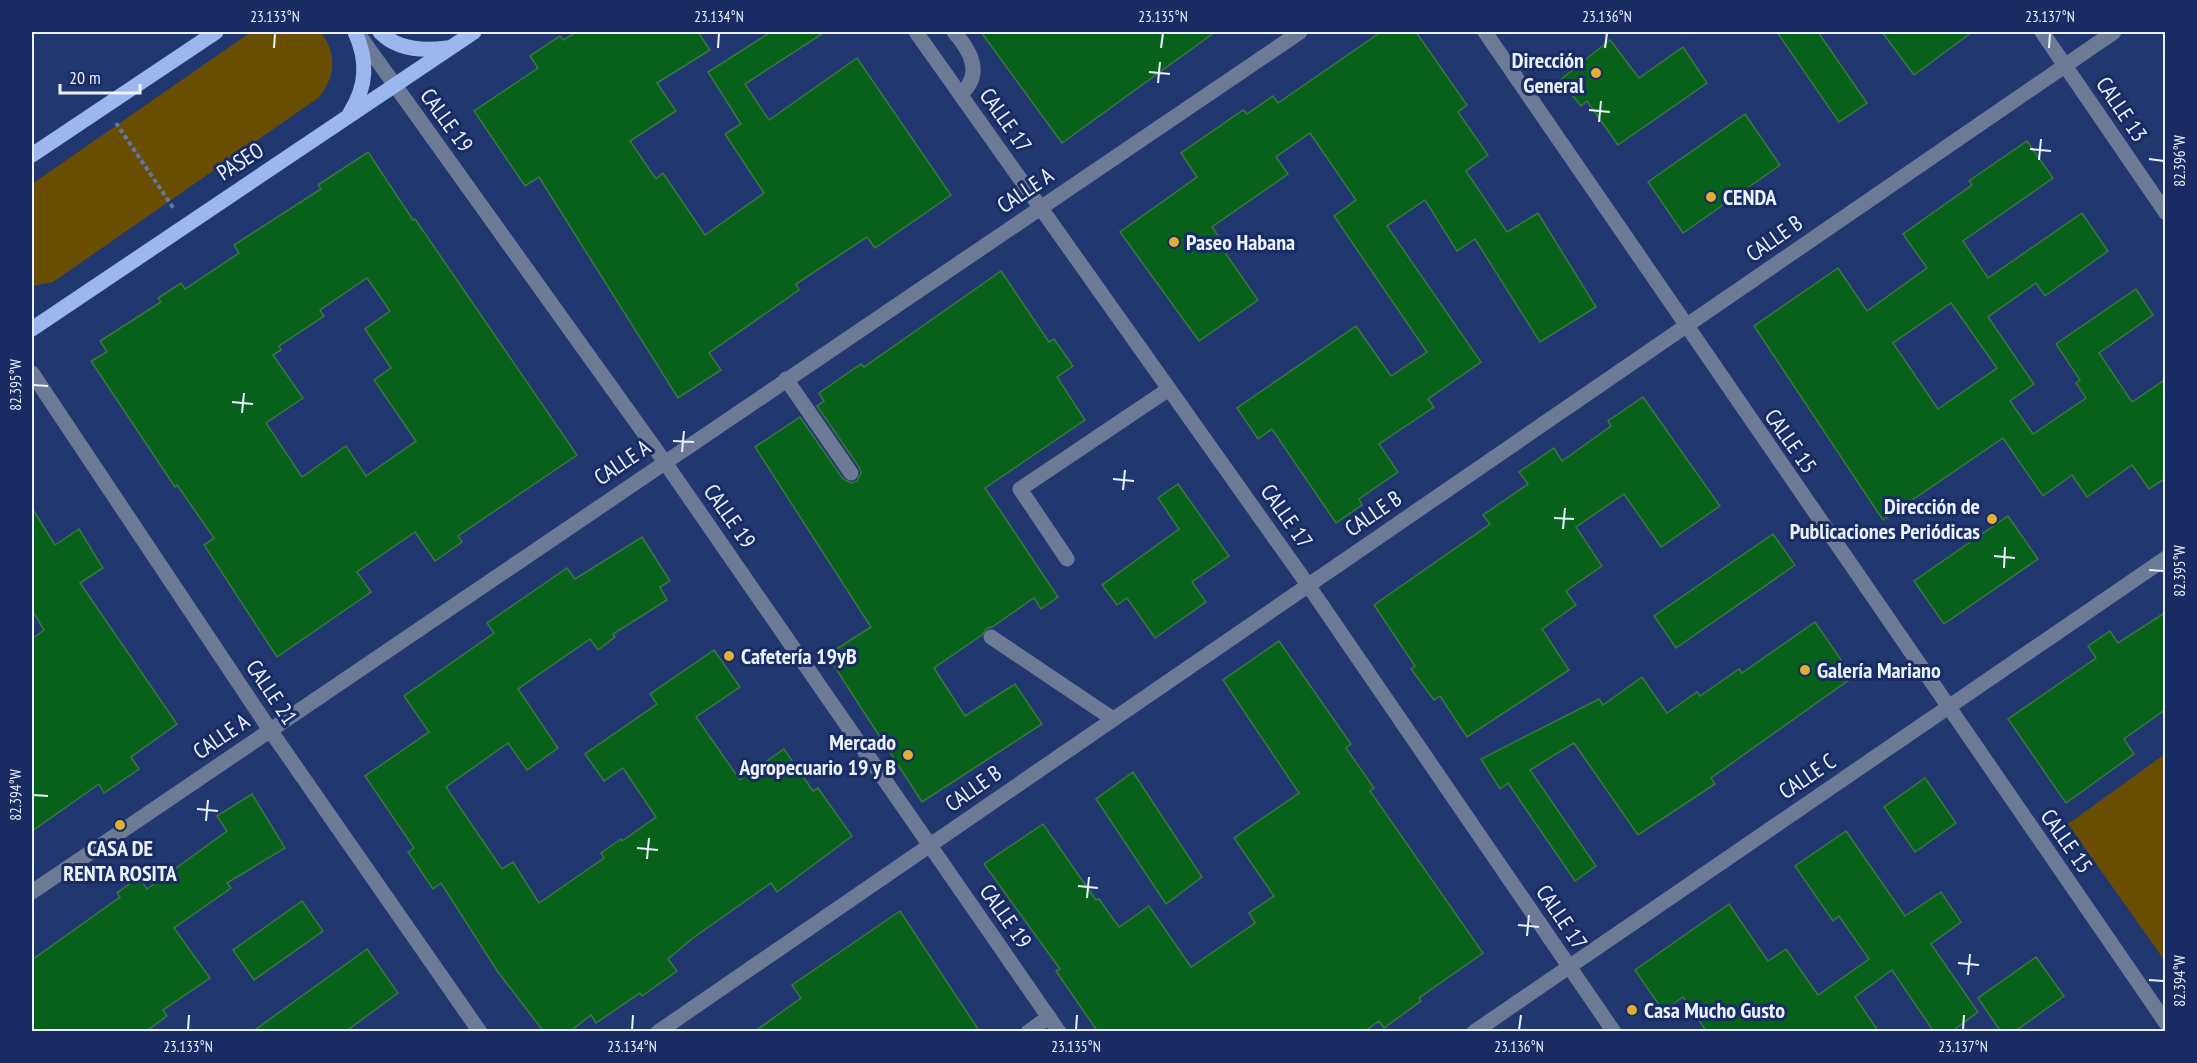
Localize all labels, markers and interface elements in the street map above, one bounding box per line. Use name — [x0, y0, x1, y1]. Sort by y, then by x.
text: 23.133°N — [250, 7, 300, 26]
text: 23.134°N — [694, 7, 744, 26]
text: 23.135°N — [1138, 7, 1188, 26]
text: 23.136°N — [1582, 7, 1632, 26]
text: 23.137°N — [2025, 7, 2075, 26]
place label: Dirección General — [1512, 46, 1585, 99]
scale bar — [60, 57, 140, 95]
text: 20 m — [69, 66, 101, 89]
marker: Dirección General — [1589, 66, 1603, 80]
street label: CALLE 13 — [2090, 71, 2154, 147]
street label: CALLE 17 — [974, 82, 1038, 158]
street label: CALLE 19 — [414, 83, 480, 157]
text: 82.396°W — [2170, 135, 2189, 187]
street label: PASEO — [211, 136, 269, 186]
street label: CALLE A — [991, 161, 1059, 219]
place label: CENDA — [1723, 183, 1778, 211]
marker: CENDA — [1704, 190, 1718, 204]
street label: CALLE B — [1740, 209, 1808, 267]
place label: Paseo Habana — [1186, 228, 1295, 256]
marker: Paseo Habana — [1167, 235, 1181, 249]
text: 82.395°W — [6, 359, 25, 411]
street label: CALLE 15 — [1759, 403, 1823, 479]
street label: CALLE A — [588, 433, 656, 491]
street label: CALLE 19 — [698, 478, 762, 554]
street label: CALLE 17 — [1255, 478, 1319, 554]
street label: CALLE B — [1339, 484, 1407, 542]
place label: Dirección de Publicaciones Periódicas — [1790, 492, 1980, 545]
marker: Dirección de Publicaciones Periódicas — [1985, 512, 1999, 526]
text: 82.395°W — [2170, 545, 2189, 597]
place label: Cafetería 19yB — [741, 642, 857, 670]
marker: Cafetería 19yB — [722, 649, 736, 663]
street label: CALLE 21 — [240, 654, 304, 730]
place label: Galería Mariano — [1817, 656, 1941, 684]
marker: Galería Mariano — [1798, 663, 1812, 677]
street label: CALLE A — [187, 707, 255, 765]
place label: Mercado Agropecuario 19 y B — [738, 728, 896, 781]
street label: CALLE C — [1773, 747, 1841, 805]
marker: Mercado Agropecuario 19 y B — [901, 748, 915, 762]
street label: CALLE B — [939, 759, 1007, 817]
text: 82.394°W — [6, 769, 25, 821]
street label: CALLE 15 — [2035, 803, 2099, 879]
marker: CASA DE RENTA ROSITA — [113, 818, 127, 832]
place label: CASA DE RENTA ROSITA — [63, 834, 178, 887]
street label: CALLE 19 — [974, 878, 1038, 954]
street label: CALLE 17 — [1530, 879, 1594, 955]
text: 82.394°W — [2170, 955, 2189, 1007]
place label: Casa Mucho Gusto — [1644, 996, 1785, 1024]
marker: Casa Mucho Gusto — [1625, 1003, 1639, 1017]
text: 23.133°N — [163, 1037, 213, 1056]
text: 23.134°N — [607, 1037, 657, 1056]
text: 23.135°N — [1051, 1037, 1101, 1056]
text: 23.136°N — [1494, 1037, 1544, 1056]
text: 23.137°N — [1938, 1037, 1988, 1056]

